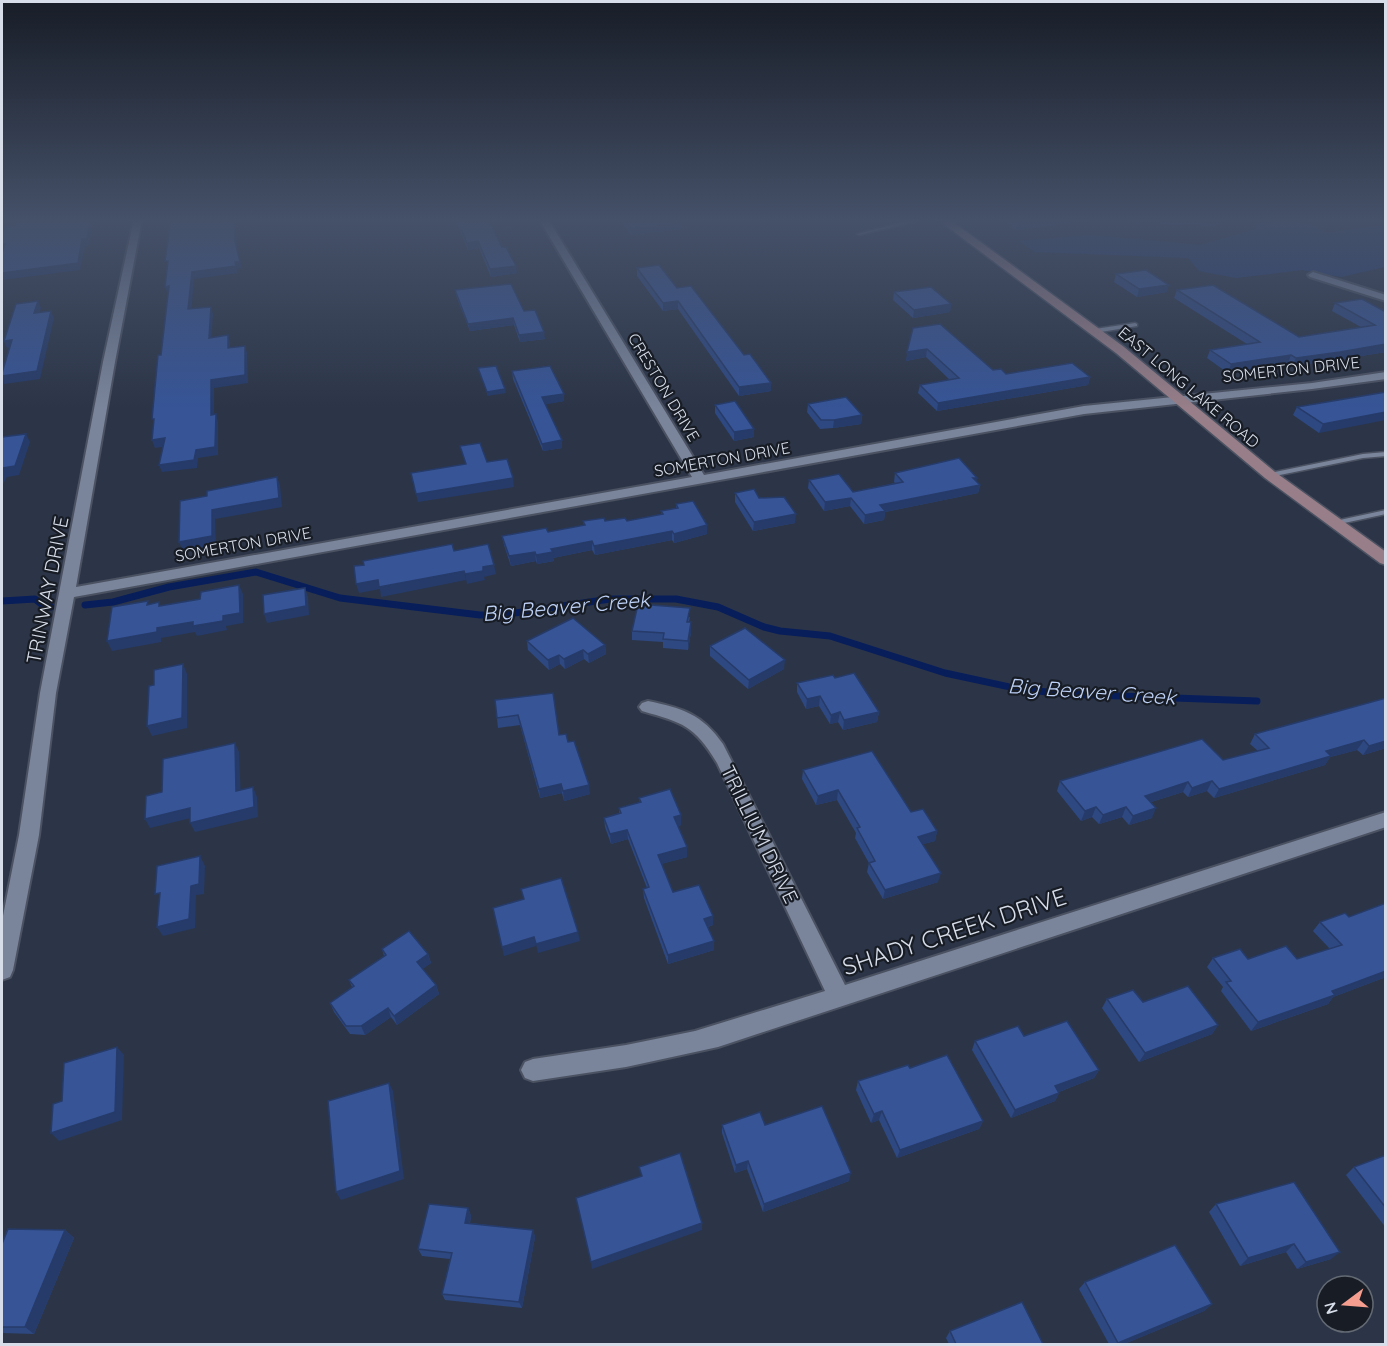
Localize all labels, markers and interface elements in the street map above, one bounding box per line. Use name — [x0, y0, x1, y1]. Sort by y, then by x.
street label: EAST LONG LAKE ROAD — [1114, 322, 1264, 452]
street label: CRESTON DRIVE — [624, 329, 704, 445]
street label: SOMERTON DRIVE — [1222, 352, 1360, 386]
street label: SOMERTON DRIVE — [652, 437, 792, 481]
street label: TRINWAY DRIVE — [20, 514, 74, 666]
street label: SOMERTON DRIVE — [173, 522, 313, 566]
water label: Big Beaver Creek — [481, 586, 653, 626]
water label: Big Beaver Creek — [1007, 672, 1178, 710]
street label: TRILLIUM DRIVE — [716, 761, 804, 907]
street label: SHADY CREEK DRIVE — [838, 881, 1070, 981]
north arrow — [1315, 1274, 1375, 1334]
text: N — [1319, 1300, 1342, 1317]

